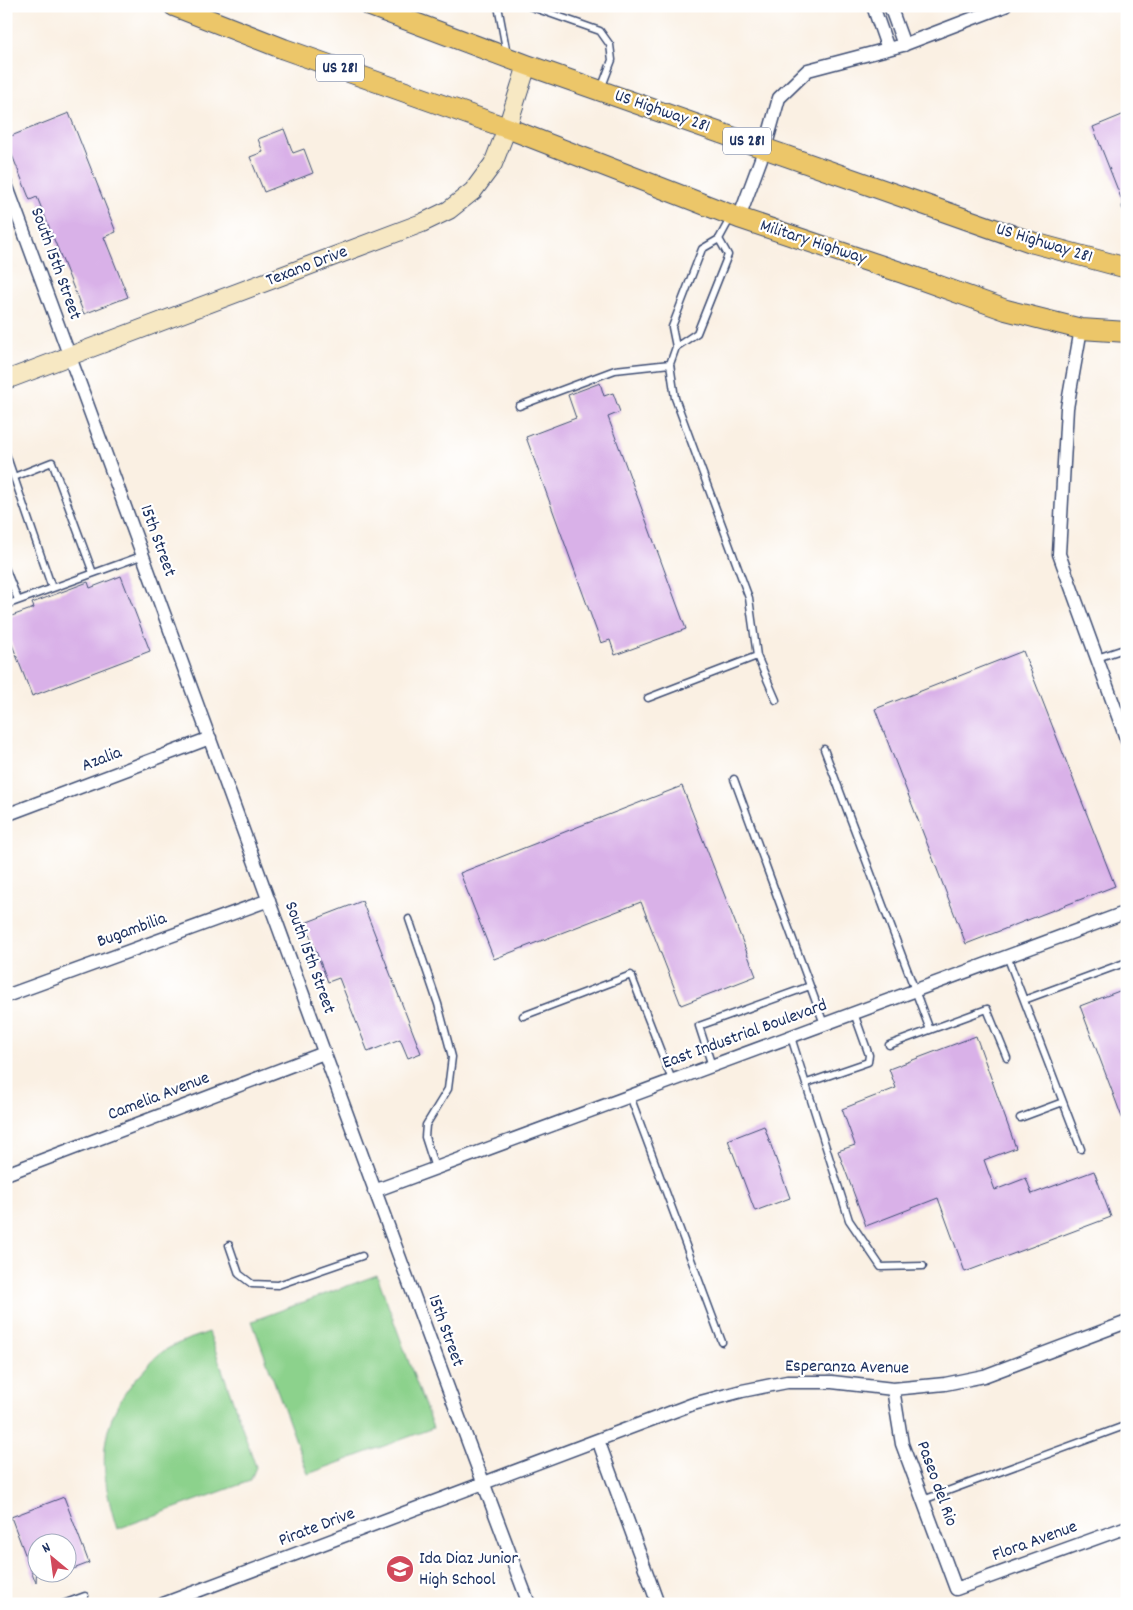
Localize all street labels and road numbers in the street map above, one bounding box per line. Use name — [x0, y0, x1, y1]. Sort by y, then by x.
road number: US 281 — [316, 54, 364, 82]
street label: US Highway 281 — [611, 84, 713, 140]
road number: US 281 — [723, 128, 771, 154]
street label: South 15th Street — [23, 204, 87, 324]
street label: Military Highway — [757, 214, 870, 272]
street label: US Highway 281 — [993, 217, 1095, 271]
street label: Texano Drive — [263, 240, 351, 294]
street label: 15th Street — [132, 501, 182, 581]
street label: Azalia — [78, 741, 126, 779]
street label: South 15th Street — [277, 898, 341, 1018]
street label: Bugambilia — [94, 907, 171, 955]
street label: East Industrial Boulevard — [659, 994, 831, 1076]
street label: Camelia Avenue — [105, 1066, 214, 1128]
street label: 15th Street — [420, 1291, 470, 1371]
street label: Esperanza Avenue — [785, 1354, 909, 1382]
street label: Paseo del Rio — [909, 1438, 963, 1530]
street label: Pirate Drive — [275, 1502, 359, 1554]
street label: Flora Avenue — [989, 1515, 1081, 1569]

